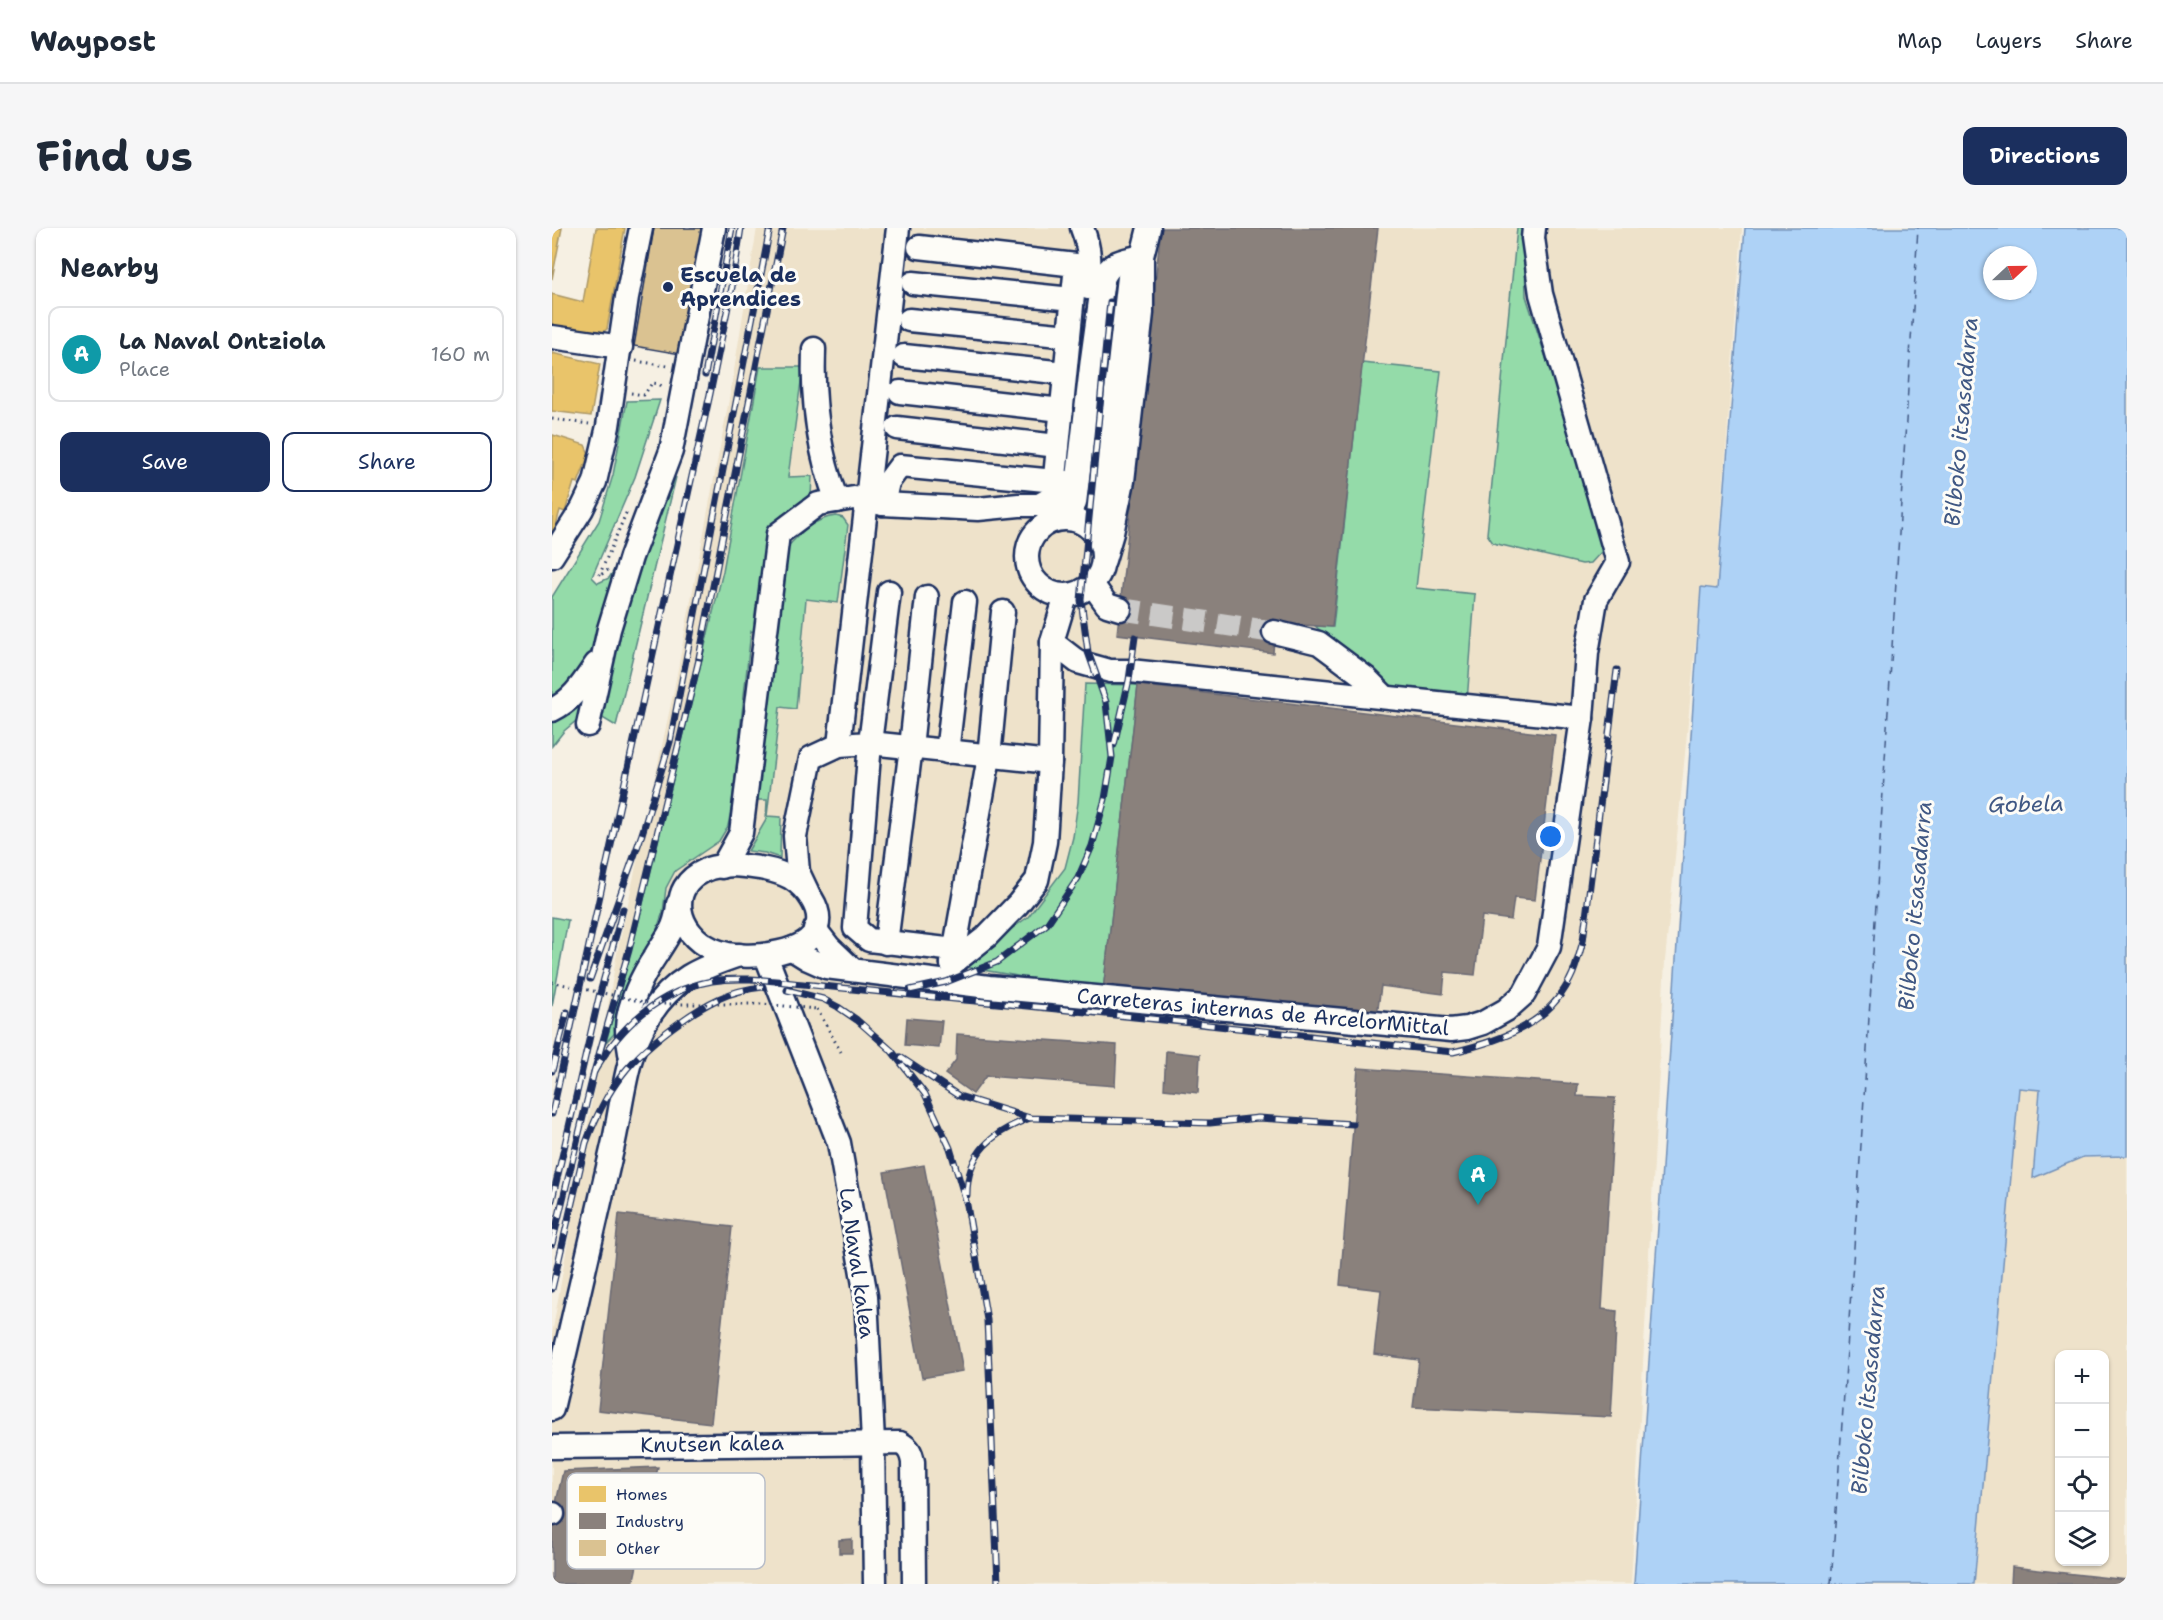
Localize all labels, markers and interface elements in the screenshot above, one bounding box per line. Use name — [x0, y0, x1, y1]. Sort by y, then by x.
text: Waypost — [30, 22, 156, 60]
text: Map — [1897, 27, 1942, 55]
text: Layers — [1975, 27, 2042, 55]
text: Share — [2075, 27, 2133, 55]
button: Directions — [1963, 127, 2127, 185]
text: Find us — [36, 128, 193, 184]
north arrow — [1983, 246, 2037, 300]
text: Nearby — [60, 250, 159, 285]
place label: Escuela de Aprendices — [680, 261, 801, 313]
marker: Escuela de Aprendices — [661, 280, 675, 294]
water label: Bilboko itsasadarra — [1937, 316, 1985, 528]
text: La Naval Ontziola — [119, 327, 326, 356]
text: A — [74, 341, 89, 367]
text: 160 m — [431, 341, 490, 367]
text: Place — [119, 356, 170, 382]
button: Save — [60, 432, 270, 492]
button: Share — [282, 432, 492, 492]
water label: Gobela — [1988, 789, 2064, 819]
water label: Bilboko itsasadarra — [1891, 800, 1939, 1012]
your location — [1536, 822, 1565, 851]
street label: Carreteras internas de ArcelorMittal — [1076, 982, 1451, 1042]
pin: A — [1458, 1156, 1498, 1205]
street label: La Naval kalea — [833, 1186, 881, 1340]
water label: Bilboko itsasadarra — [1844, 1284, 1892, 1496]
map controls — [2055, 1350, 2109, 1566]
button: + — [2055, 1350, 2109, 1404]
button: − — [2055, 1404, 2109, 1458]
street label: Knutsen kalea — [640, 1429, 784, 1459]
button: locate — [2055, 1458, 2109, 1512]
legend — [567, 1473, 765, 1569]
text: Homes — [616, 1484, 668, 1505]
text: Industry — [616, 1511, 684, 1532]
button: layers — [2055, 1512, 2109, 1566]
text: Other — [616, 1538, 660, 1559]

